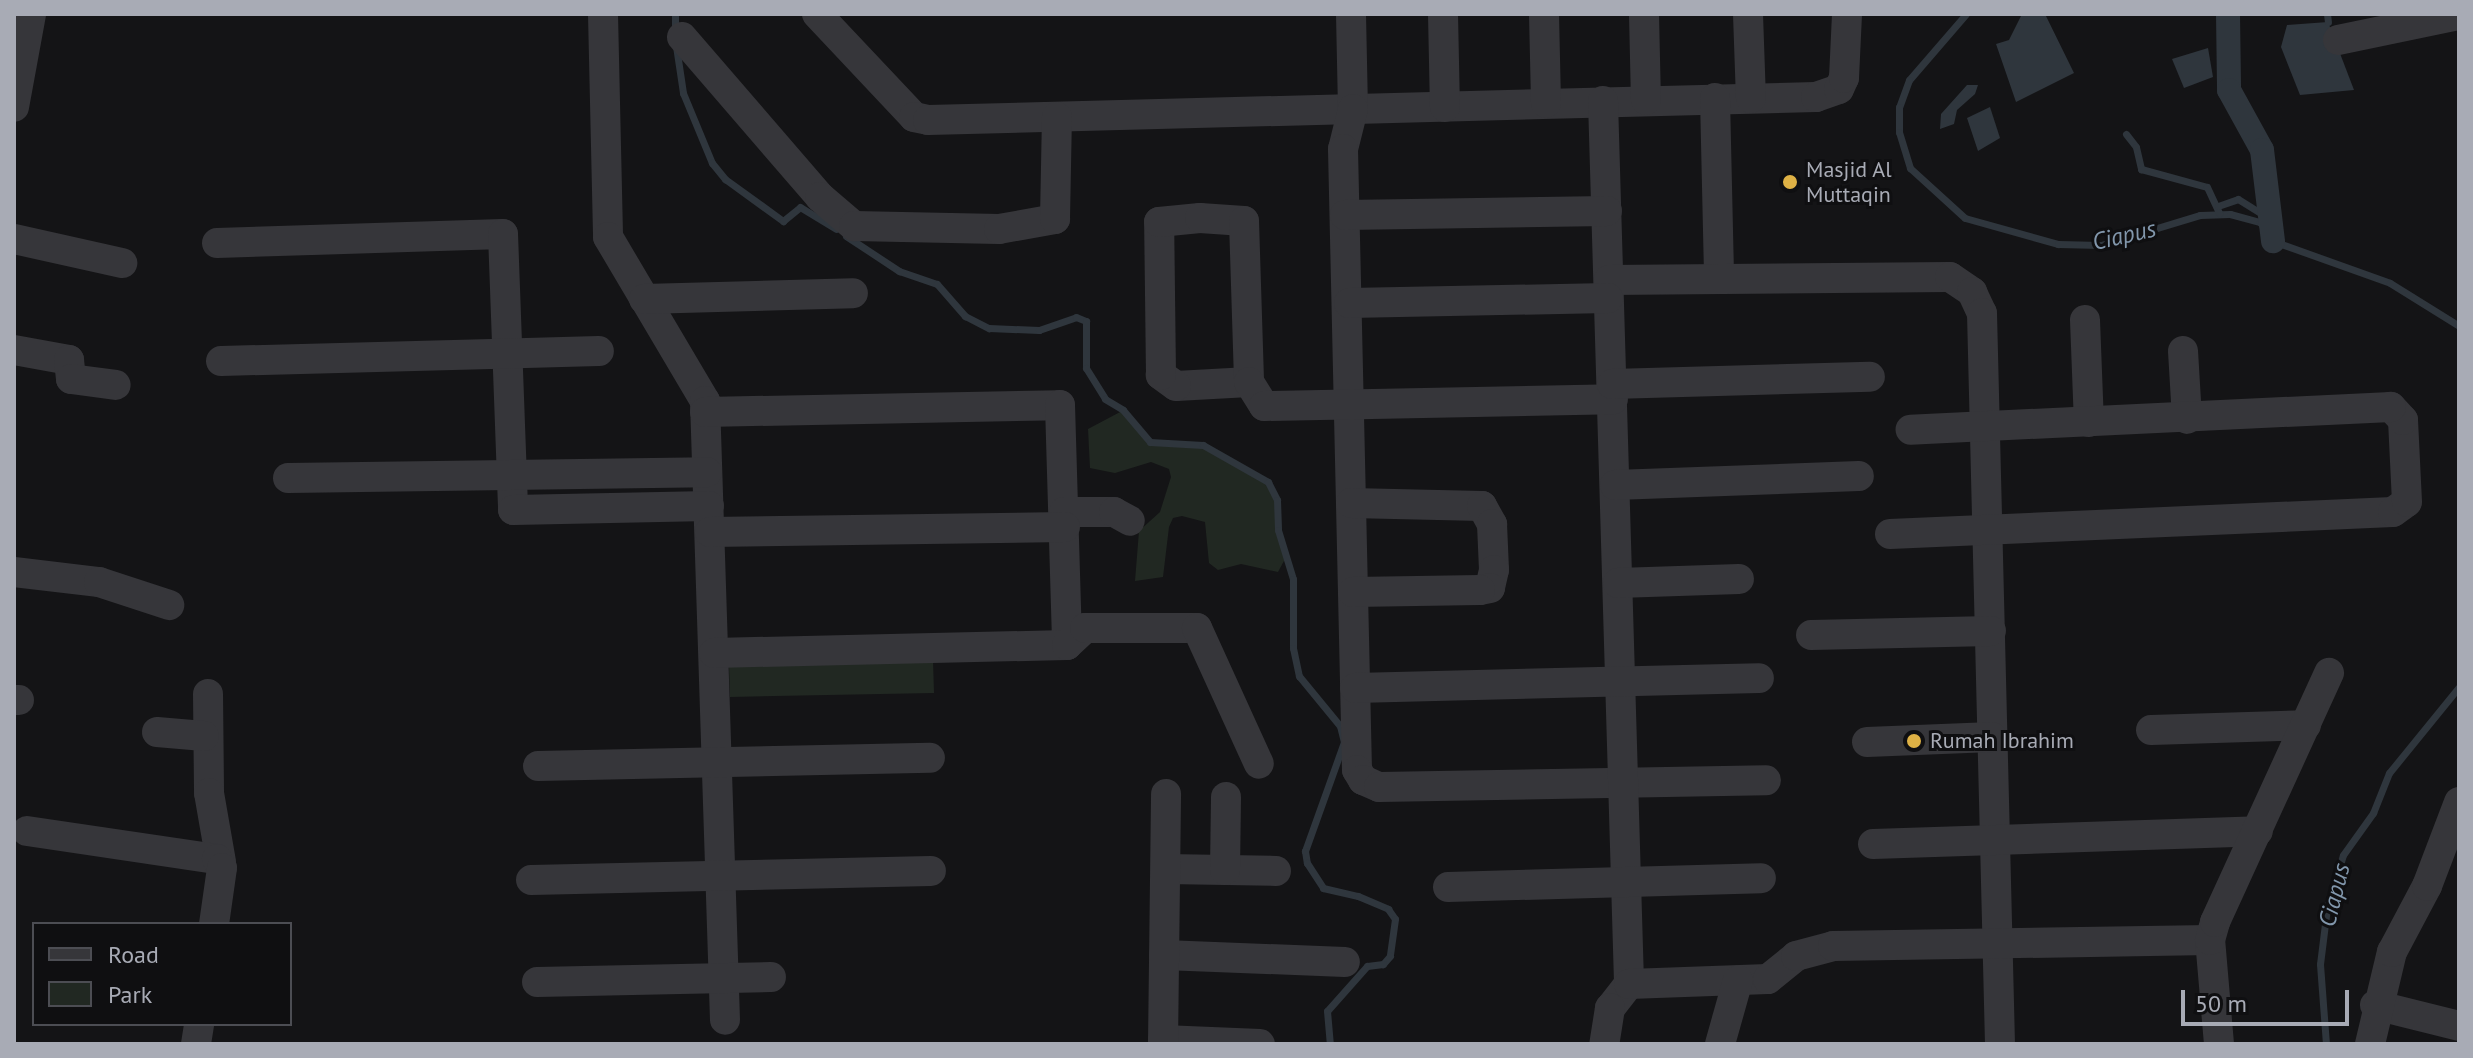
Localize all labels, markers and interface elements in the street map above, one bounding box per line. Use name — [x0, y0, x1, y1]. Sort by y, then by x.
place label: Masjid Al Muttaqin — [1806, 156, 1892, 208]
marker: Masjid Al Muttaqin — [1781, 173, 1799, 191]
water label: Ciapus — [2089, 214, 2159, 256]
place label: Rumah Ibrahim — [1930, 728, 2074, 754]
marker: Rumah Ibrahim — [1905, 732, 1923, 750]
water label: Ciapus — [2312, 860, 2356, 930]
legend — [32, 922, 292, 1026]
text: Road — [108, 939, 159, 970]
scale bar — [2185, 974, 2353, 1024]
text: Park — [108, 979, 152, 1010]
text: 50 m — [2195, 988, 2247, 1019]

